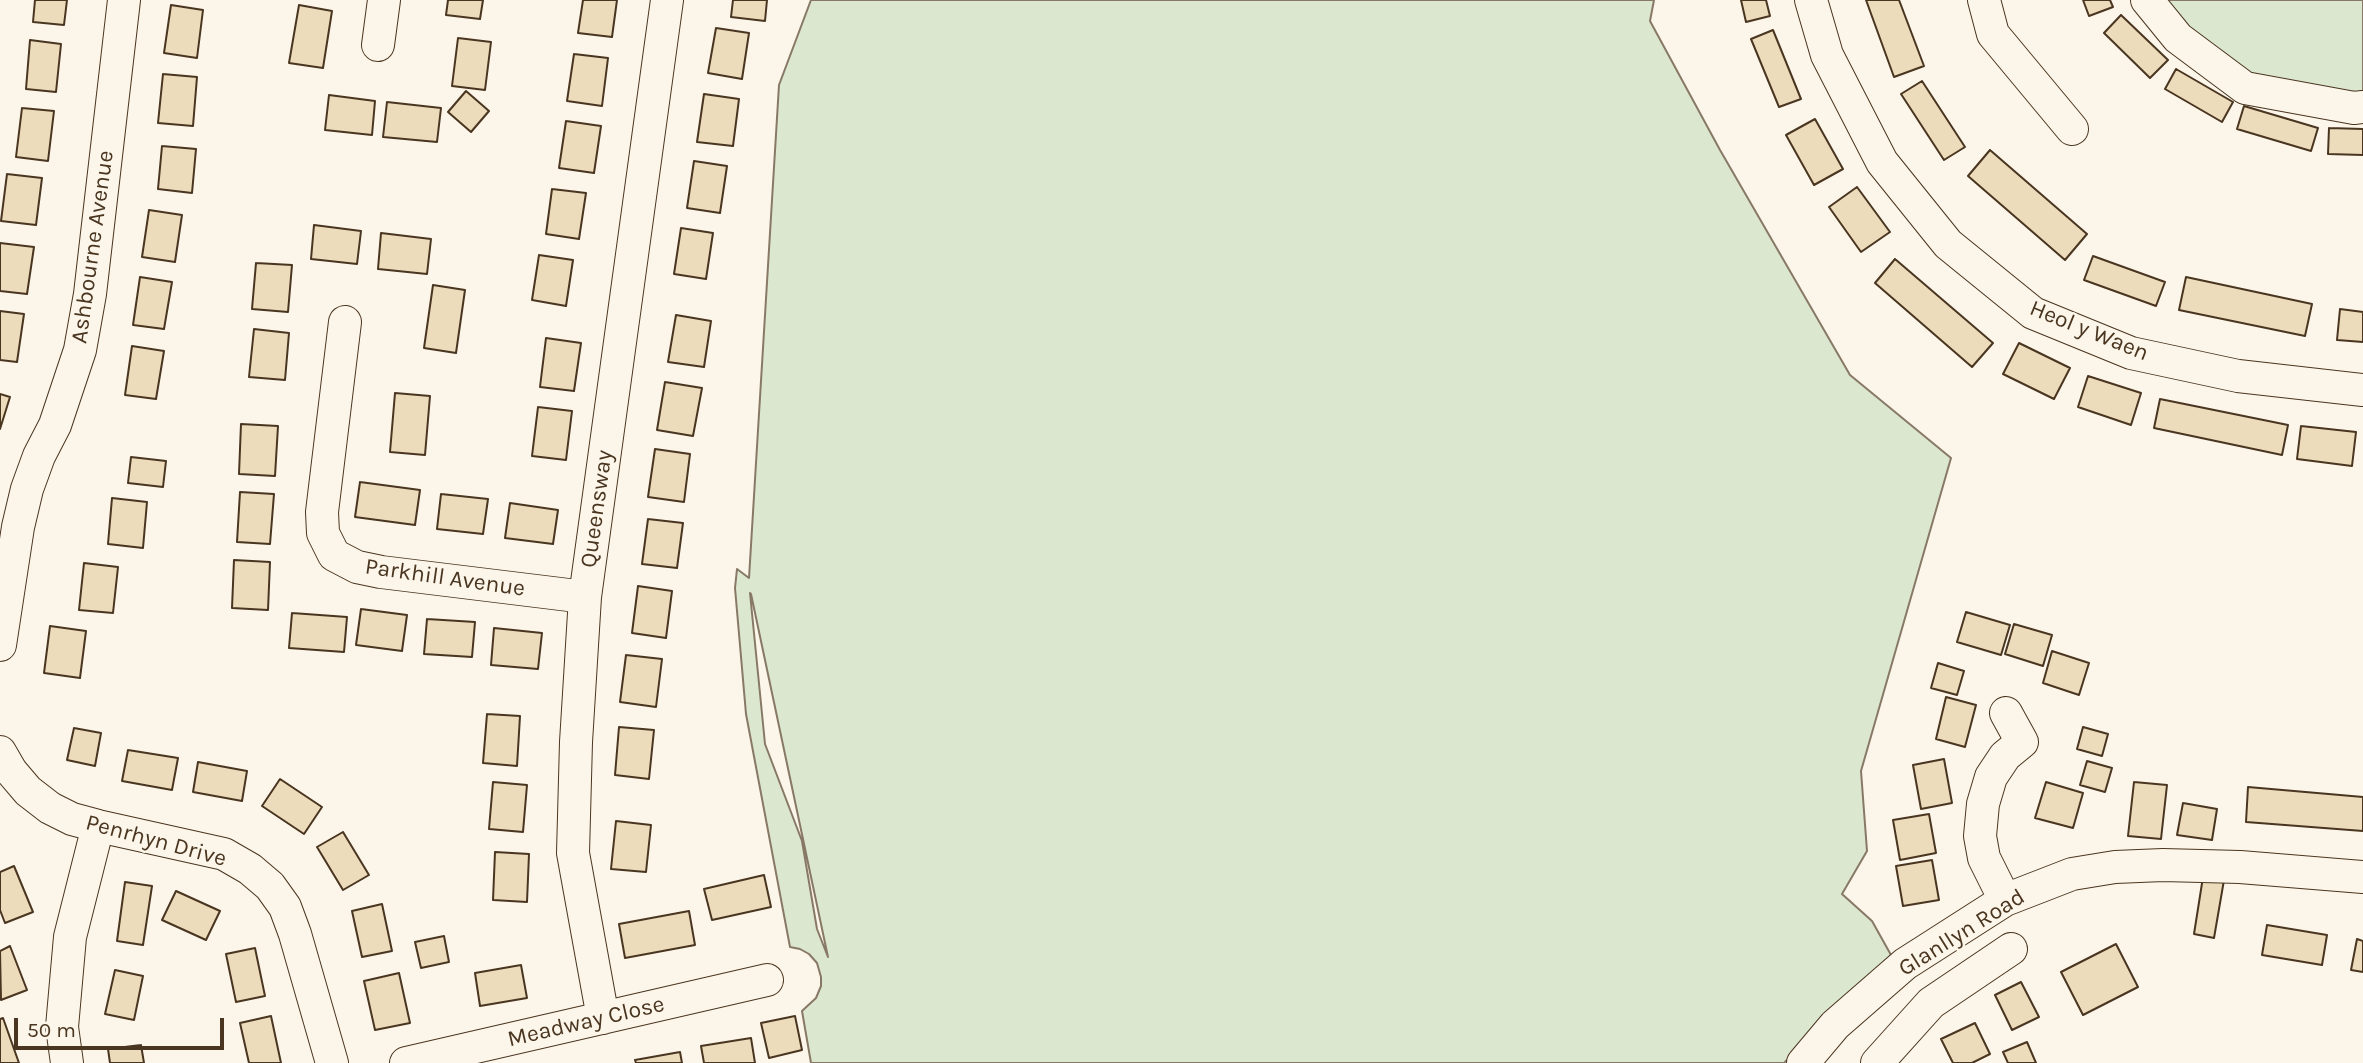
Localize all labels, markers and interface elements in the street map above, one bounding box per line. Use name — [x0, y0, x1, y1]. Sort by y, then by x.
street label: Ashbourne Avenue — [66, 149, 120, 345]
street label: Heol y Waen — [2025, 295, 2153, 367]
street label: Queensway — [575, 448, 619, 570]
street label: Parkhill Avenue — [363, 553, 527, 603]
street label: Penrhyn Drive — [83, 809, 229, 873]
street label: Glanllyn Road — [1894, 883, 2030, 983]
street label: Meadway Close — [505, 991, 667, 1053]
scale bar — [18, 1004, 228, 1048]
text: 50 m — [27, 1018, 76, 1042]

